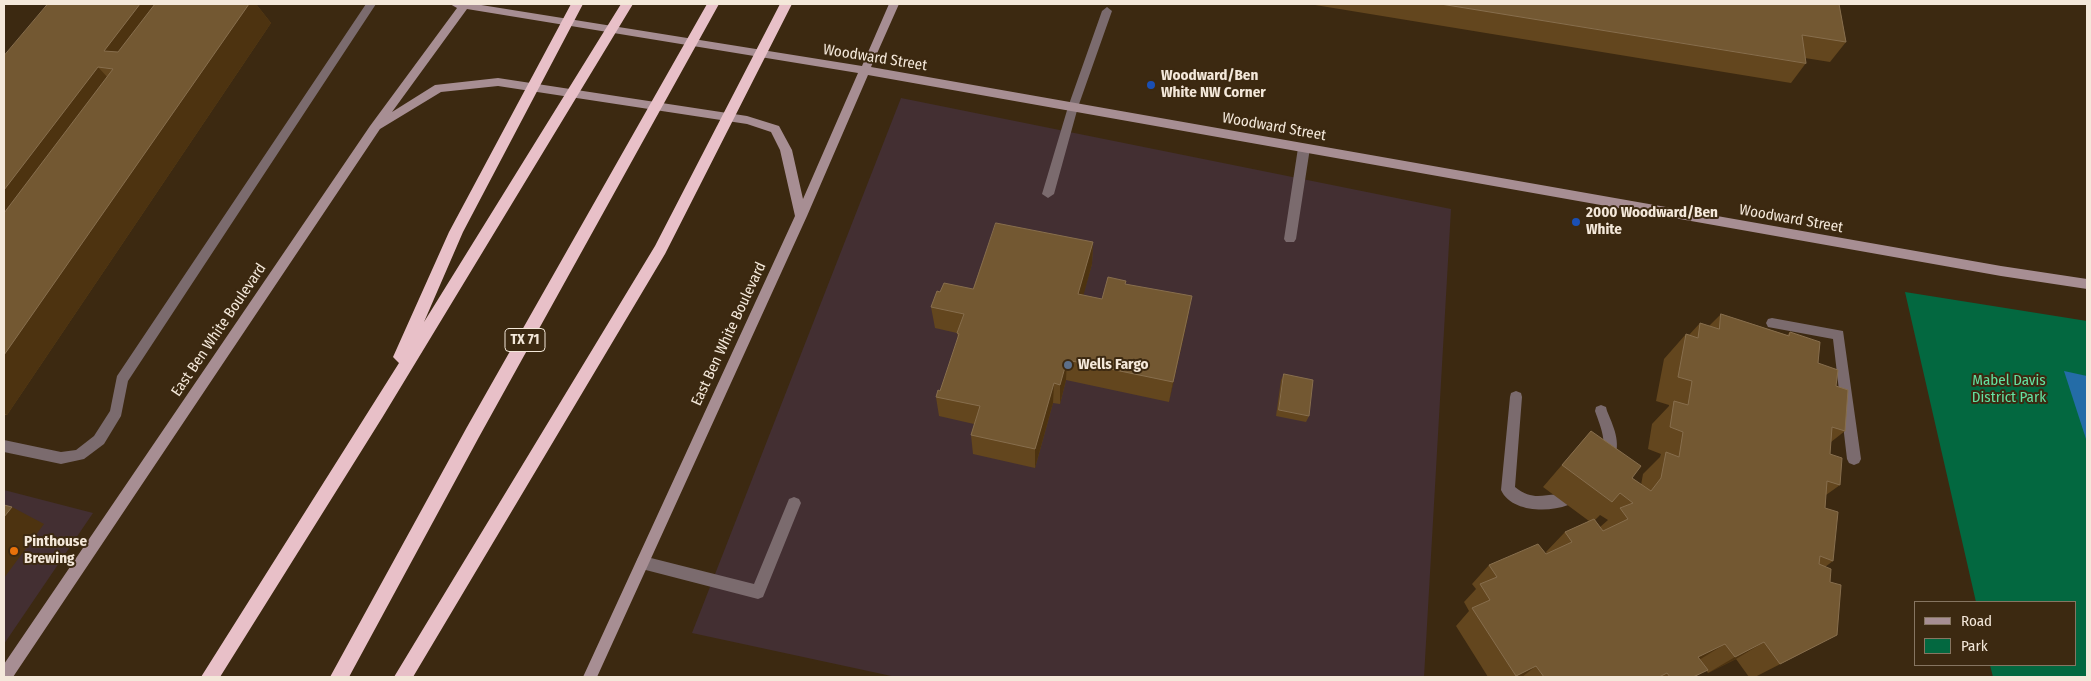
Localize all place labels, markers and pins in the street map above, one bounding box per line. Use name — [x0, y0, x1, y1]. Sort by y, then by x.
place label: Woodward/Ben White NW Corner — [1161, 67, 1266, 102]
marker: Woodward/Ben White NW Corner — [1145, 79, 1157, 91]
place label: 2000 Woodward/Ben White — [1586, 204, 1718, 239]
marker: 2000 Woodward/Ben White — [1570, 216, 1582, 228]
place label: Wells Fargo — [1078, 356, 1149, 374]
marker: Wells Fargo — [1062, 359, 1074, 371]
place label: Pinthouse Brewing — [24, 533, 87, 568]
marker: Pinthouse Brewing — [8, 545, 20, 557]

